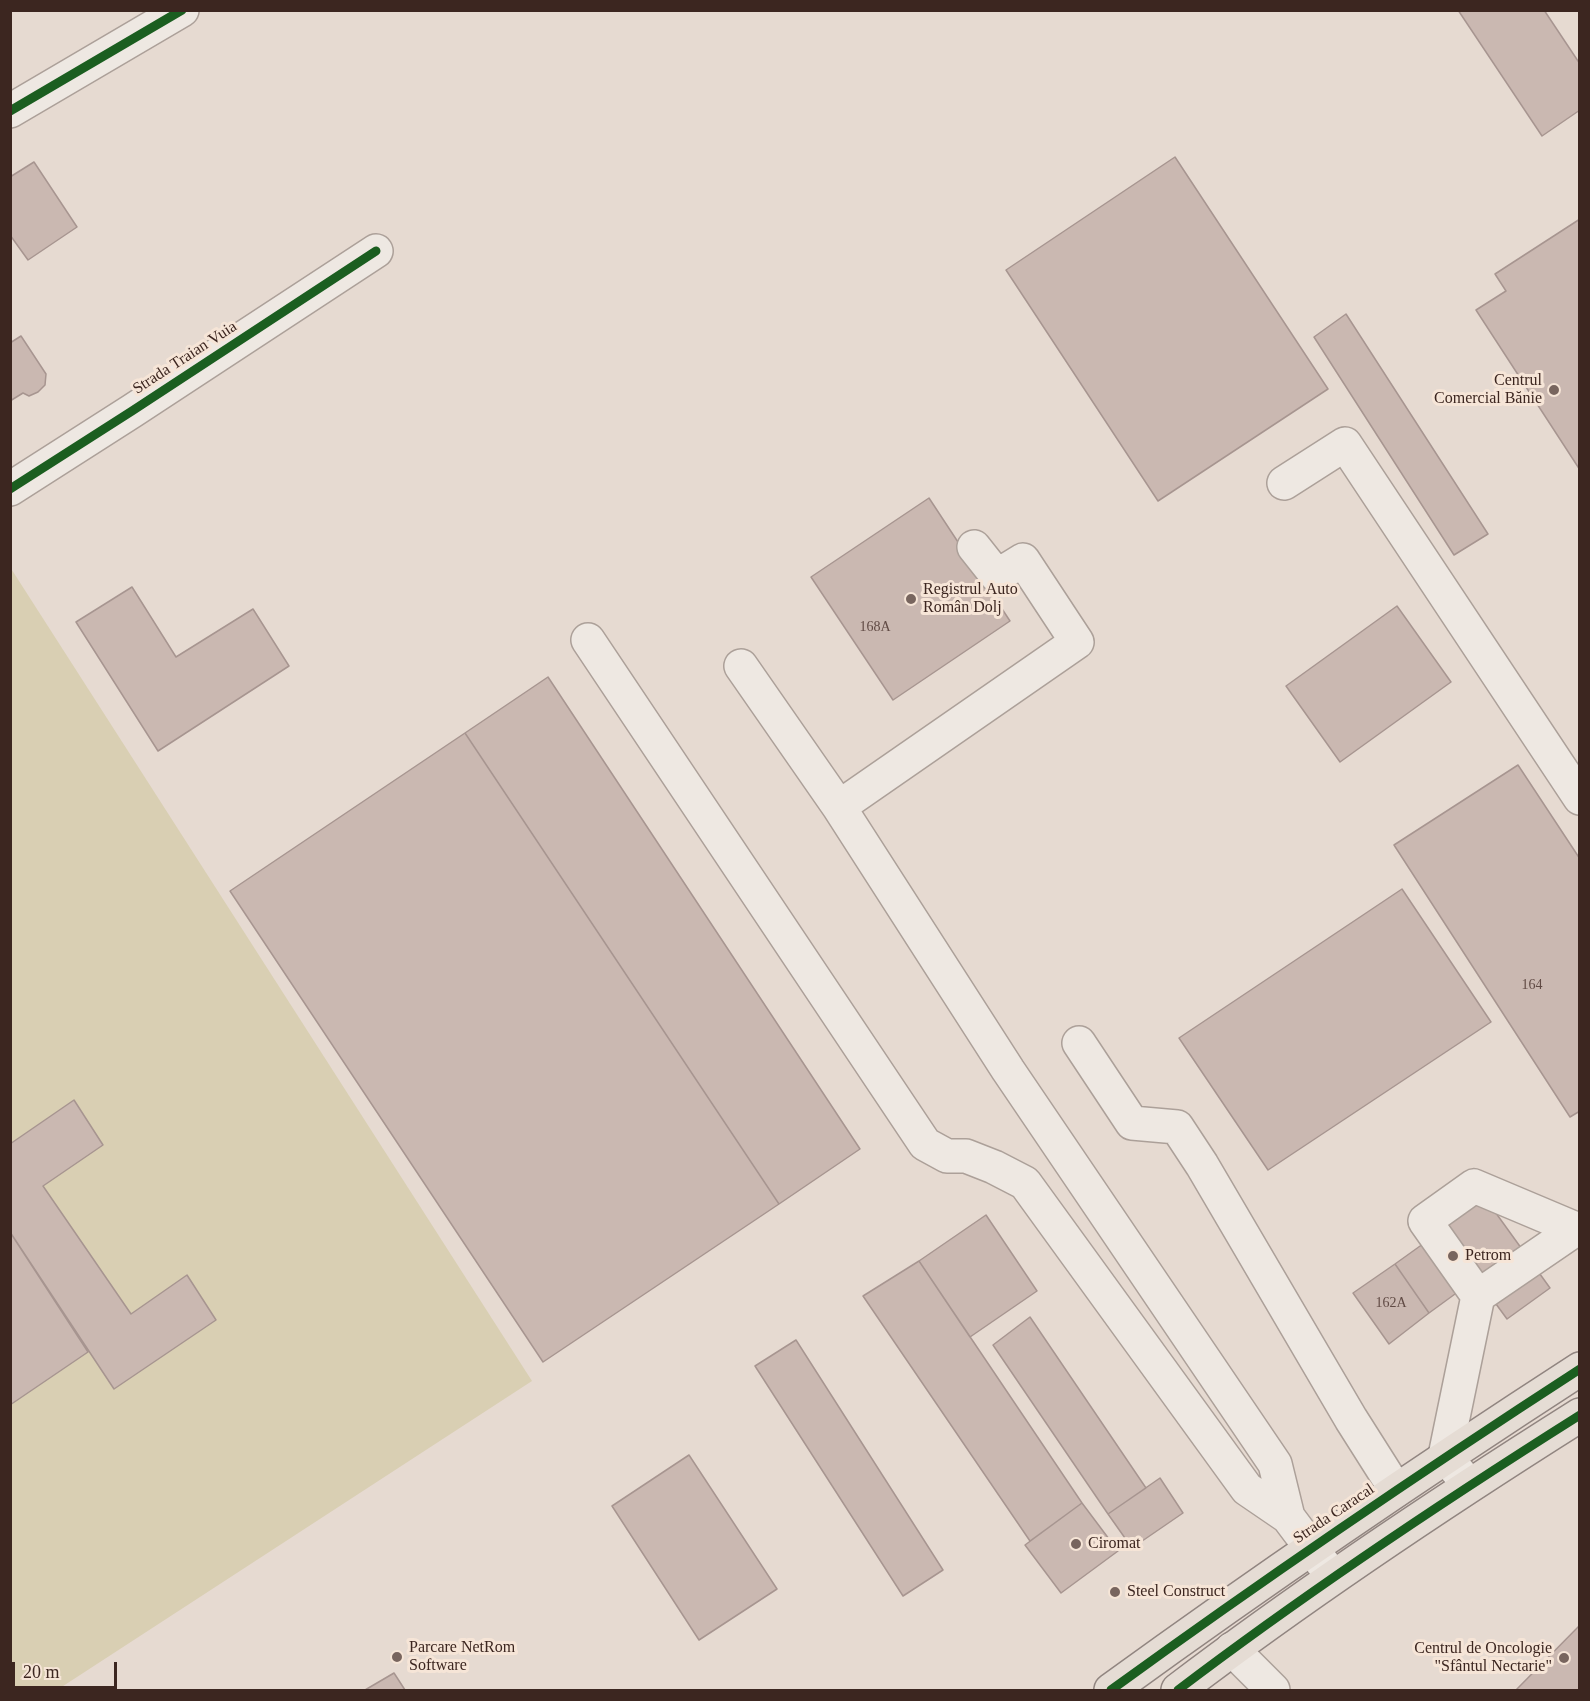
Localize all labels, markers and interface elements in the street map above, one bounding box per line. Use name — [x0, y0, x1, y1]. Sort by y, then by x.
street label: Strada Traian Vuia — [129, 317, 241, 399]
place label: Centrul Comercial Bănie — [1434, 371, 1542, 409]
marker: Centrul Comercial Bănie — [1547, 383, 1561, 397]
place label: Registrul Auto Român Dolj — [923, 580, 1018, 618]
marker: Registrul Auto Român Dolj — [904, 592, 918, 606]
house number: 168A — [859, 619, 891, 635]
house number: 164 — [1522, 977, 1543, 993]
place label: Petrom — [1465, 1246, 1511, 1266]
marker: Petrom — [1446, 1249, 1460, 1263]
house number: 162A — [1375, 1295, 1407, 1311]
street label: Strada Caracal — [1290, 1480, 1378, 1548]
place label: Ciromat — [1088, 1534, 1140, 1554]
marker: Ciromat — [1069, 1537, 1083, 1551]
place label: Steel Construct — [1127, 1582, 1225, 1602]
marker: Steel Construct — [1108, 1585, 1122, 1599]
place label: Parcare NetRom Software — [409, 1638, 515, 1676]
place label: Centrul de Oncologie "Sfântul Nectarie" — [1414, 1639, 1552, 1677]
scale bar — [15, 1650, 120, 1688]
marker: Parcare NetRom Software — [390, 1650, 404, 1664]
marker: Centrul de Oncologie "Sfântul Nectarie" — [1557, 1651, 1571, 1665]
text: 20 m — [23, 1662, 60, 1682]

